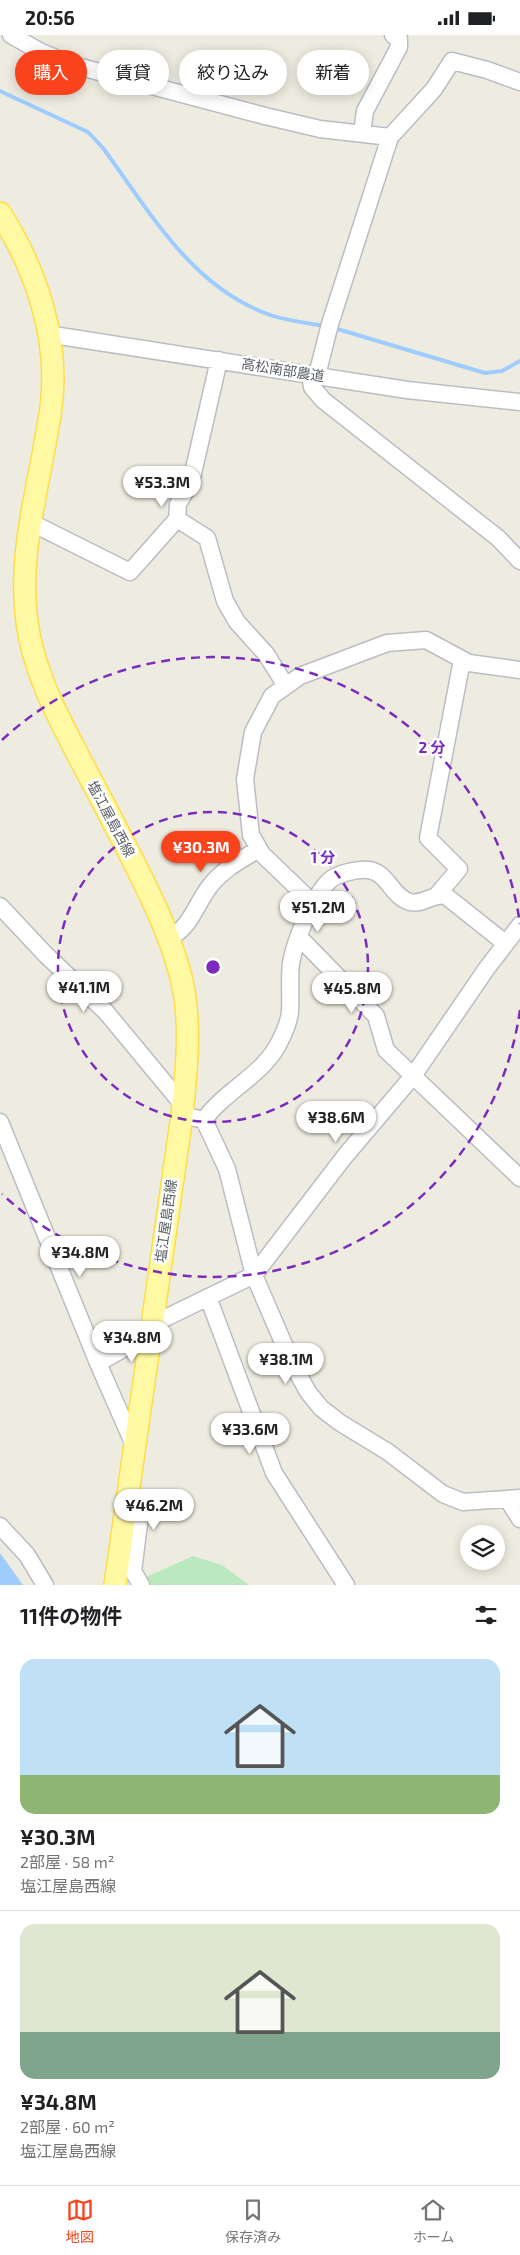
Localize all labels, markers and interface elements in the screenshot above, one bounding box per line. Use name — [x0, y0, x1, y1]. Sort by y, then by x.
text: 20:56 — [25, 6, 75, 29]
chip: 購入 — [15, 50, 87, 95]
chip: 賃貸 — [97, 50, 169, 95]
chip: 絞り込み — [179, 50, 287, 95]
chip: 新着 — [297, 50, 369, 95]
street label: 高松南部農道 — [240, 355, 326, 384]
pin: ¥53.3M — [121, 465, 203, 508]
text: ¥53.3M — [134, 472, 190, 491]
text: 2 分 — [419, 738, 445, 756]
street label: 塩江屋島西線 — [84, 778, 139, 860]
pin: ¥30.3M — [160, 831, 242, 873]
text: ¥30.3M — [172, 837, 230, 856]
text: 1 分 — [311, 848, 335, 866]
pin: ¥51.2M — [277, 891, 359, 933]
text: ¥51.2M — [291, 897, 345, 916]
centre of rings — [204, 958, 222, 976]
pin: ¥41.1M — [43, 971, 125, 1013]
pin: ¥45.8M — [311, 971, 393, 1014]
text: ¥41.1M — [58, 977, 110, 996]
text: ¥45.8M — [323, 978, 381, 997]
pin: ¥38.6M — [295, 1101, 377, 1143]
text: ¥38.6M — [307, 1107, 365, 1126]
street label: 塩江屋島西線 — [151, 1178, 180, 1264]
pin: ¥34.8M — [39, 1235, 121, 1278]
text: ¥34.8M — [51, 1242, 109, 1261]
pin: ¥34.8M — [91, 1321, 173, 1363]
text: ¥34.8M — [103, 1327, 161, 1346]
pin: ¥38.1M — [245, 1343, 327, 1385]
text: ¥38.1M — [259, 1349, 313, 1368]
pin: ¥33.6M — [209, 1413, 291, 1455]
text: ¥33.6M — [222, 1419, 278, 1438]
pin: ¥46.2M — [113, 1489, 195, 1531]
text: ¥46.2M — [125, 1495, 183, 1514]
map controls — [460, 1525, 505, 1570]
button: layers — [460, 1525, 505, 1570]
icon: filters — [472, 1601, 500, 1629]
text: 11件の物件 — [20, 1603, 122, 1628]
icon: home — [215, 1691, 305, 1781]
text: ¥30.3M — [20, 1824, 95, 1849]
text: 2部屋 · 58 m² — [20, 1852, 114, 1871]
text: 塩江屋島西線 — [20, 1876, 116, 1895]
icon: home — [215, 1957, 305, 2047]
text: ¥34.8M — [20, 2089, 97, 2114]
text: 2部屋 · 60 m² — [20, 2117, 115, 2136]
text: 塩江屋島西線 — [20, 2141, 116, 2160]
tab: 地図 — [66, 2196, 94, 2246]
tab: 保存済み — [225, 2196, 281, 2246]
tab: ホーム — [413, 2196, 454, 2246]

